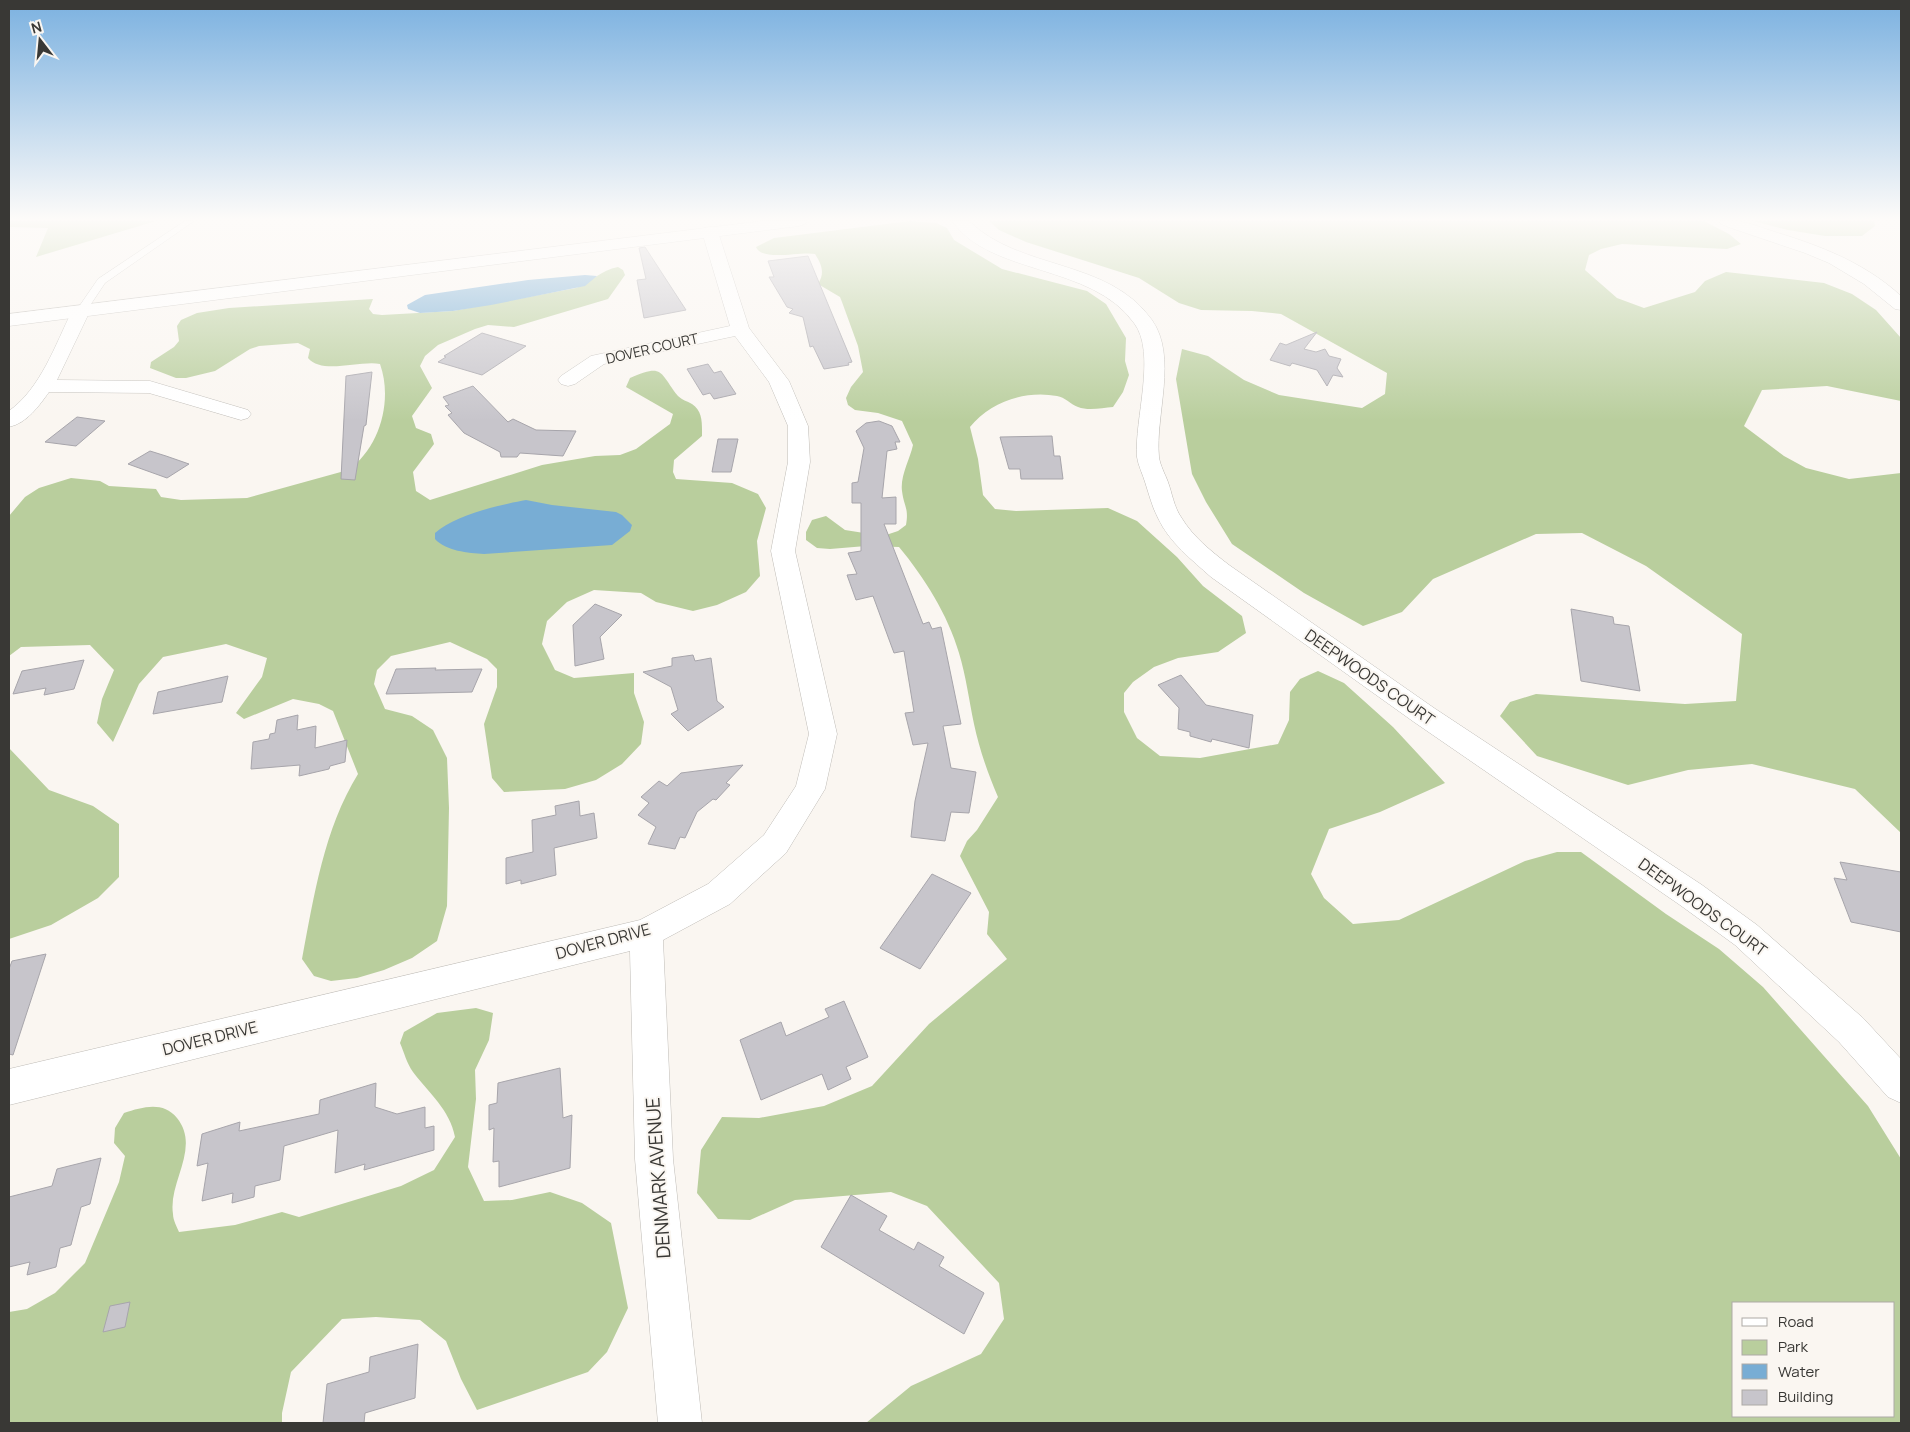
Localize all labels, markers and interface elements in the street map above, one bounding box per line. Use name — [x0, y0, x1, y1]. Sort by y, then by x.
north arrow — [15, 15, 65, 65]
text: N — [29, 17, 44, 38]
street label: DOVER COURT — [604, 328, 701, 368]
street label: DEEPWOODS COURT — [1301, 624, 1440, 730]
street label: DEEPWOODS COURT — [1634, 853, 1772, 961]
street label: DOVER DRIVE — [553, 918, 653, 964]
street label: DOVER DRIVE — [160, 1016, 260, 1060]
street label: DENMARK AVENUE — [639, 1097, 677, 1259]
legend — [1732, 1302, 1895, 1417]
text: Road — [1778, 1311, 1814, 1332]
text: Park — [1778, 1336, 1808, 1357]
text: Water — [1778, 1361, 1820, 1382]
text: Building — [1778, 1386, 1833, 1407]

